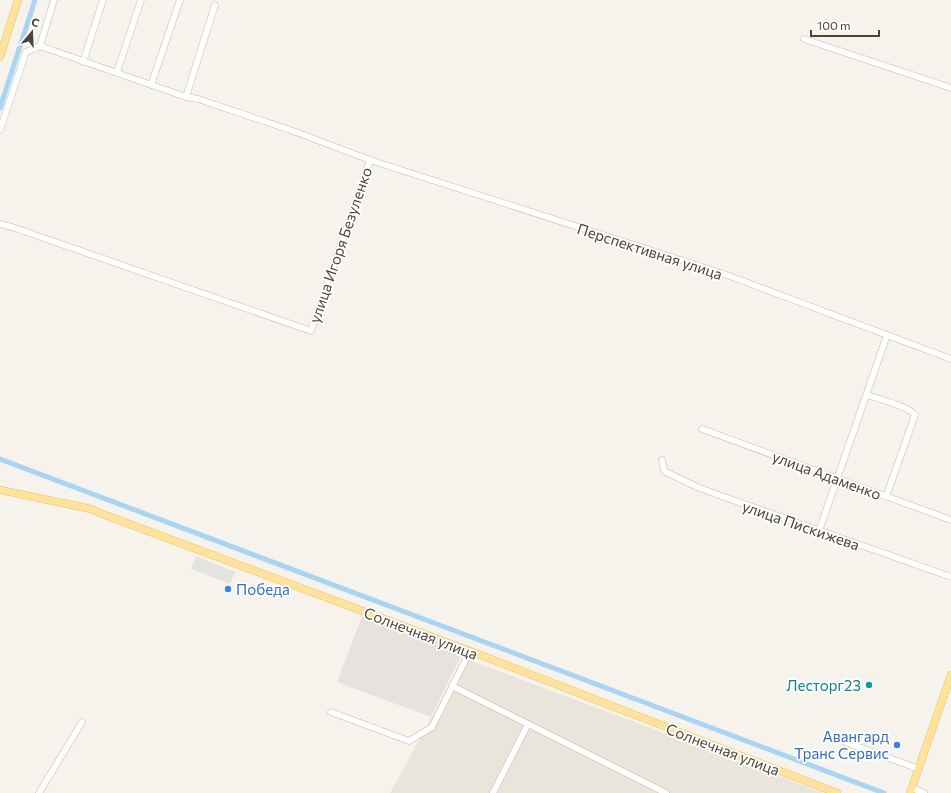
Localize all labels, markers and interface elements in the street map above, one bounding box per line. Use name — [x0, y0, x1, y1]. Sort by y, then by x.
north arrow — [12, 12, 52, 52]
scale bar — [811, 12, 879, 38]
text: С — [30, 15, 42, 30]
text: 100 m — [817, 18, 851, 32]
street label: улица Игоря Безуленко — [305, 165, 375, 325]
street label: Перспективная улица — [575, 219, 725, 283]
street label: улица Адаменко — [770, 447, 884, 503]
street label: улица Пискижева — [740, 496, 862, 554]
place label: Победа — [236, 580, 290, 598]
marker: Победа — [223, 584, 233, 594]
street label: Солнечная улица — [362, 603, 480, 663]
place label: Лесторг23 — [786, 676, 861, 694]
marker: Лесторг23 — [864, 680, 874, 690]
street label: Солнечная улица — [664, 719, 782, 779]
place label: Авангард Транс Сервис — [794, 727, 889, 762]
marker: Авангард Транс Сервис — [892, 740, 902, 750]

